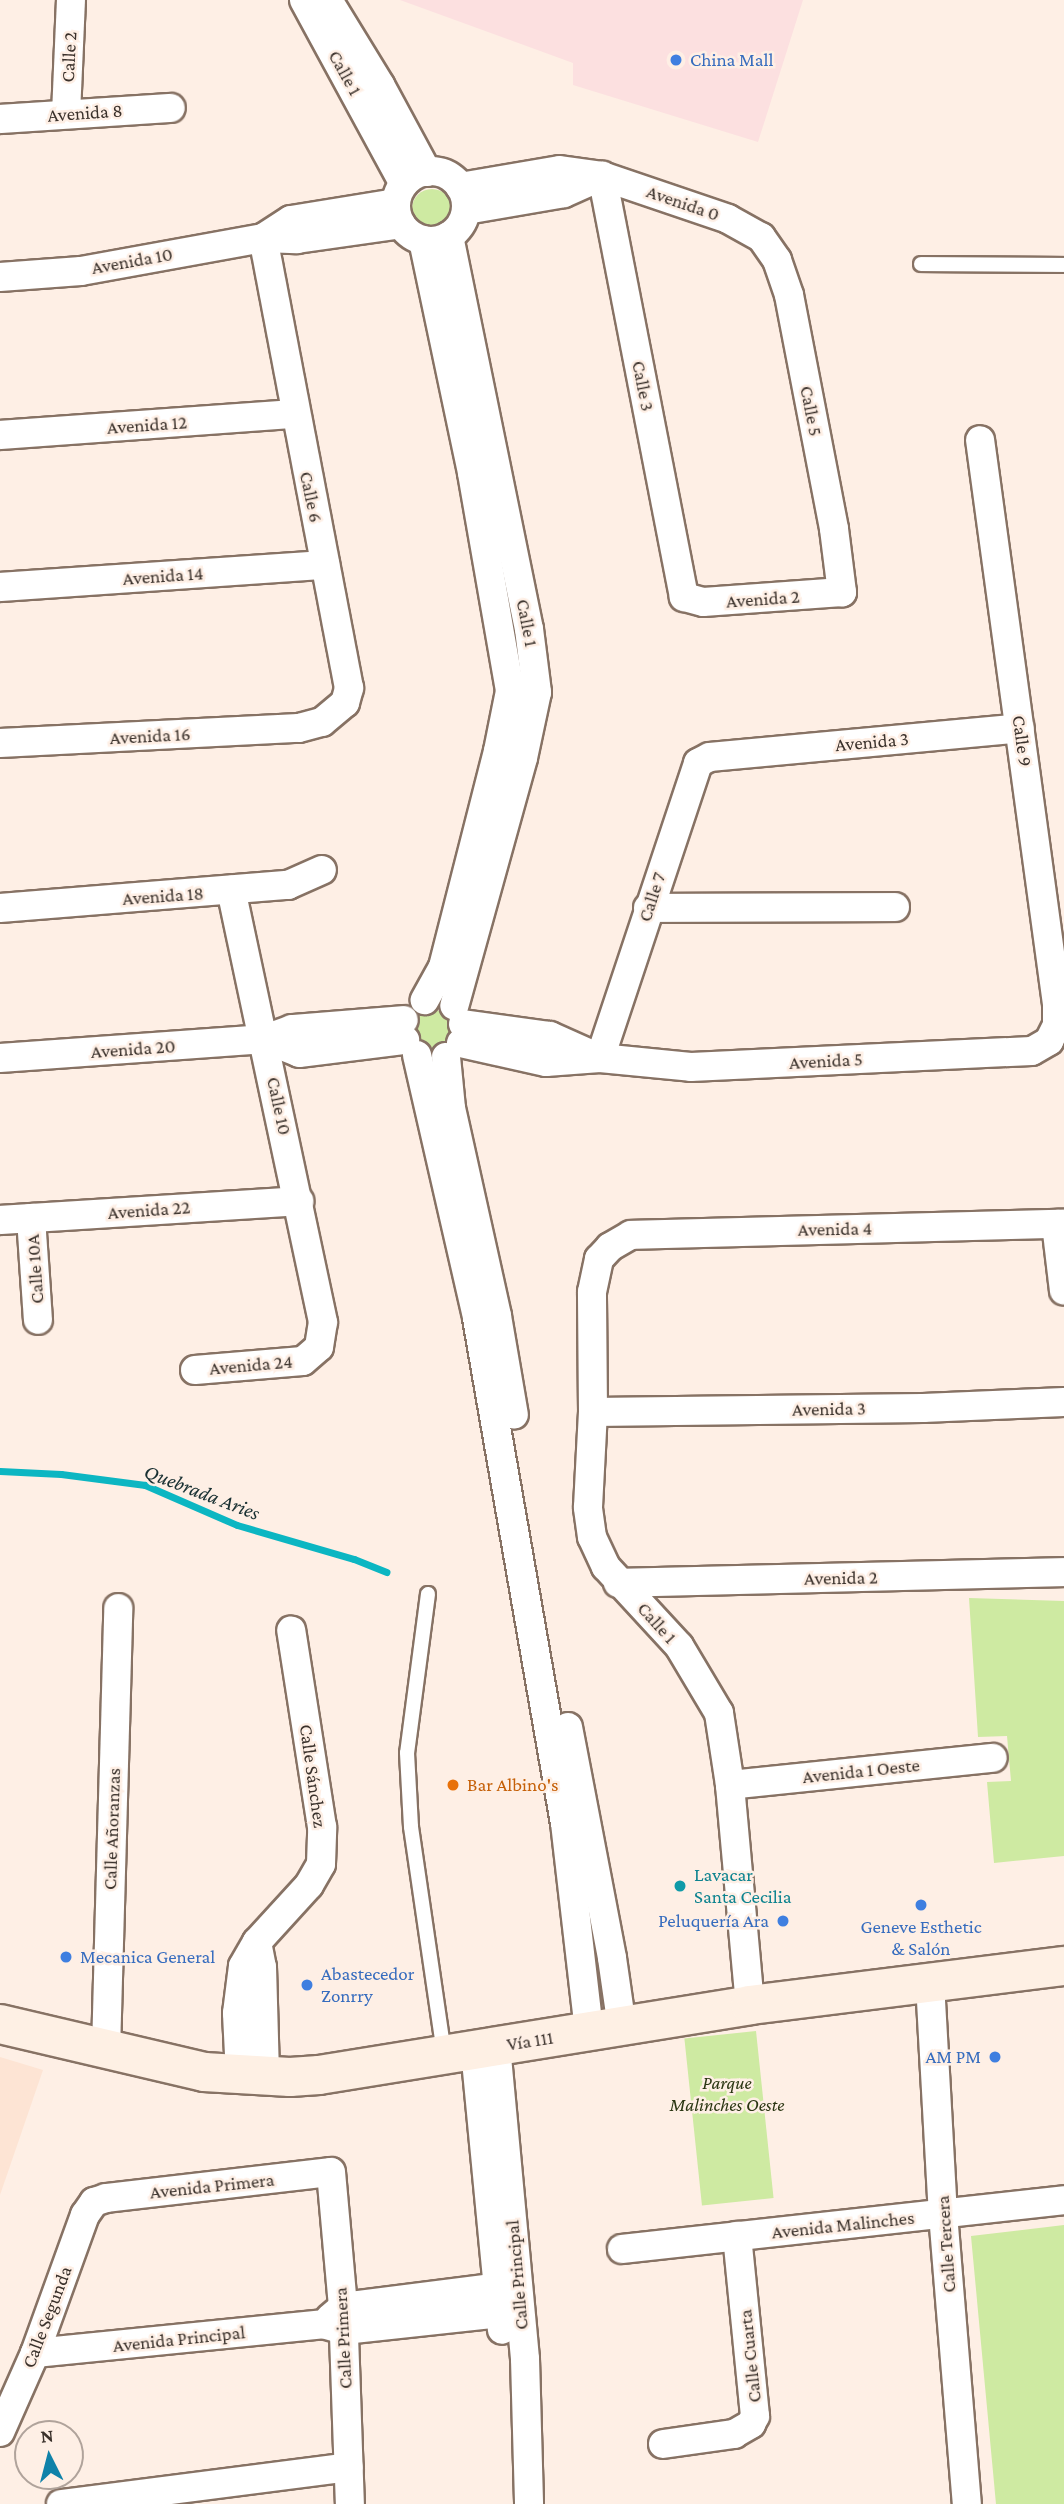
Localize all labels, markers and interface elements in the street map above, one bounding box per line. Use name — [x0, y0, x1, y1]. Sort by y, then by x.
street label: Calle 2 — [56, 31, 82, 83]
street label: Calle 1 — [323, 46, 367, 100]
place label: China Mall — [690, 49, 773, 71]
marker: China Mall — [668, 52, 684, 68]
street label: Avenida 8 — [47, 99, 123, 127]
street label: Avenida 0 — [644, 180, 722, 226]
street label: Avenida 10 — [90, 243, 174, 279]
street label: Calle 3 — [627, 359, 659, 413]
street label: Calle 5 — [795, 384, 827, 438]
street label: Avenida 12 — [106, 411, 188, 439]
street label: Calle 6 — [295, 469, 327, 525]
street label: Avenida 14 — [122, 562, 204, 590]
street label: Avenida 2 — [725, 585, 801, 613]
street label: Calle 1 — [511, 597, 543, 649]
street label: Calle 9 — [1007, 714, 1037, 768]
street label: Avenida 16 — [109, 723, 191, 749]
street label: Avenida 3 — [834, 727, 910, 757]
street label: Calle 7 — [633, 869, 671, 925]
street label: Avenida 18 — [122, 882, 204, 910]
street label: Avenida 20 — [90, 1035, 176, 1063]
street label: Avenida 5 — [789, 1048, 863, 1074]
street label: Calle 10 — [262, 1075, 296, 1137]
street label: Avenida 22 — [107, 1196, 191, 1224]
street label: Avenida 4 — [798, 1217, 872, 1241]
street label: Calle 10A — [21, 1234, 49, 1304]
street label: Avenida 24 — [208, 1350, 294, 1380]
street label: Avenida 3 — [792, 1397, 866, 1421]
water label: Quebrada Aries — [141, 1458, 263, 1526]
street label: Avenida 2 — [804, 1566, 878, 1590]
street label: Calle 1 — [632, 1597, 682, 1649]
street label: Calle Sánchez — [294, 1723, 332, 1829]
street label: Avenida 1 Oeste — [801, 1754, 921, 1788]
street label: Calle Añoranzas — [98, 1768, 126, 1890]
place label: Bar Albino's — [467, 1774, 558, 1796]
marker: Bar Albino's — [445, 1777, 461, 1793]
place label: Lavacar Santa Cecilia — [694, 1864, 792, 1908]
marker: Lavacar Santa Cecilia — [672, 1878, 688, 1894]
marker: Geneve Esthetic & Salón — [913, 1897, 929, 1913]
place label: Peluquería Ara — [658, 1910, 769, 1932]
marker: Peluquería Ara — [775, 1913, 791, 1929]
place label: Geneve Esthetic & Salón — [860, 1916, 982, 1960]
place label: Mecanica General — [80, 1946, 215, 1968]
marker: Mecanica General — [58, 1949, 74, 1965]
place label: Abastecedor Zonrry — [321, 1963, 415, 2007]
marker: Abastecedor Zonrry — [299, 1977, 315, 1993]
street label: Vía 111 — [505, 2026, 555, 2056]
place label: AM PM — [926, 2046, 981, 2068]
marker: AM PM — [987, 2049, 1003, 2065]
park label: Parque Malinches Oeste — [669, 2072, 785, 2116]
street label: Avenida Primera — [149, 2168, 275, 2204]
street label: Calle Tercera — [931, 2195, 961, 2293]
street label: Avenida Malinches — [770, 2206, 916, 2244]
street label: Calle Principal — [501, 2219, 533, 2331]
street label: Calle Segunda — [17, 2263, 77, 2371]
street label: Calle Primera — [329, 2287, 357, 2389]
street label: Calle Cuarta — [734, 2308, 766, 2404]
street label: Avenida Principal — [112, 2321, 246, 2357]
north arrow — [14, 2420, 84, 2490]
text: N — [39, 2424, 54, 2447]

